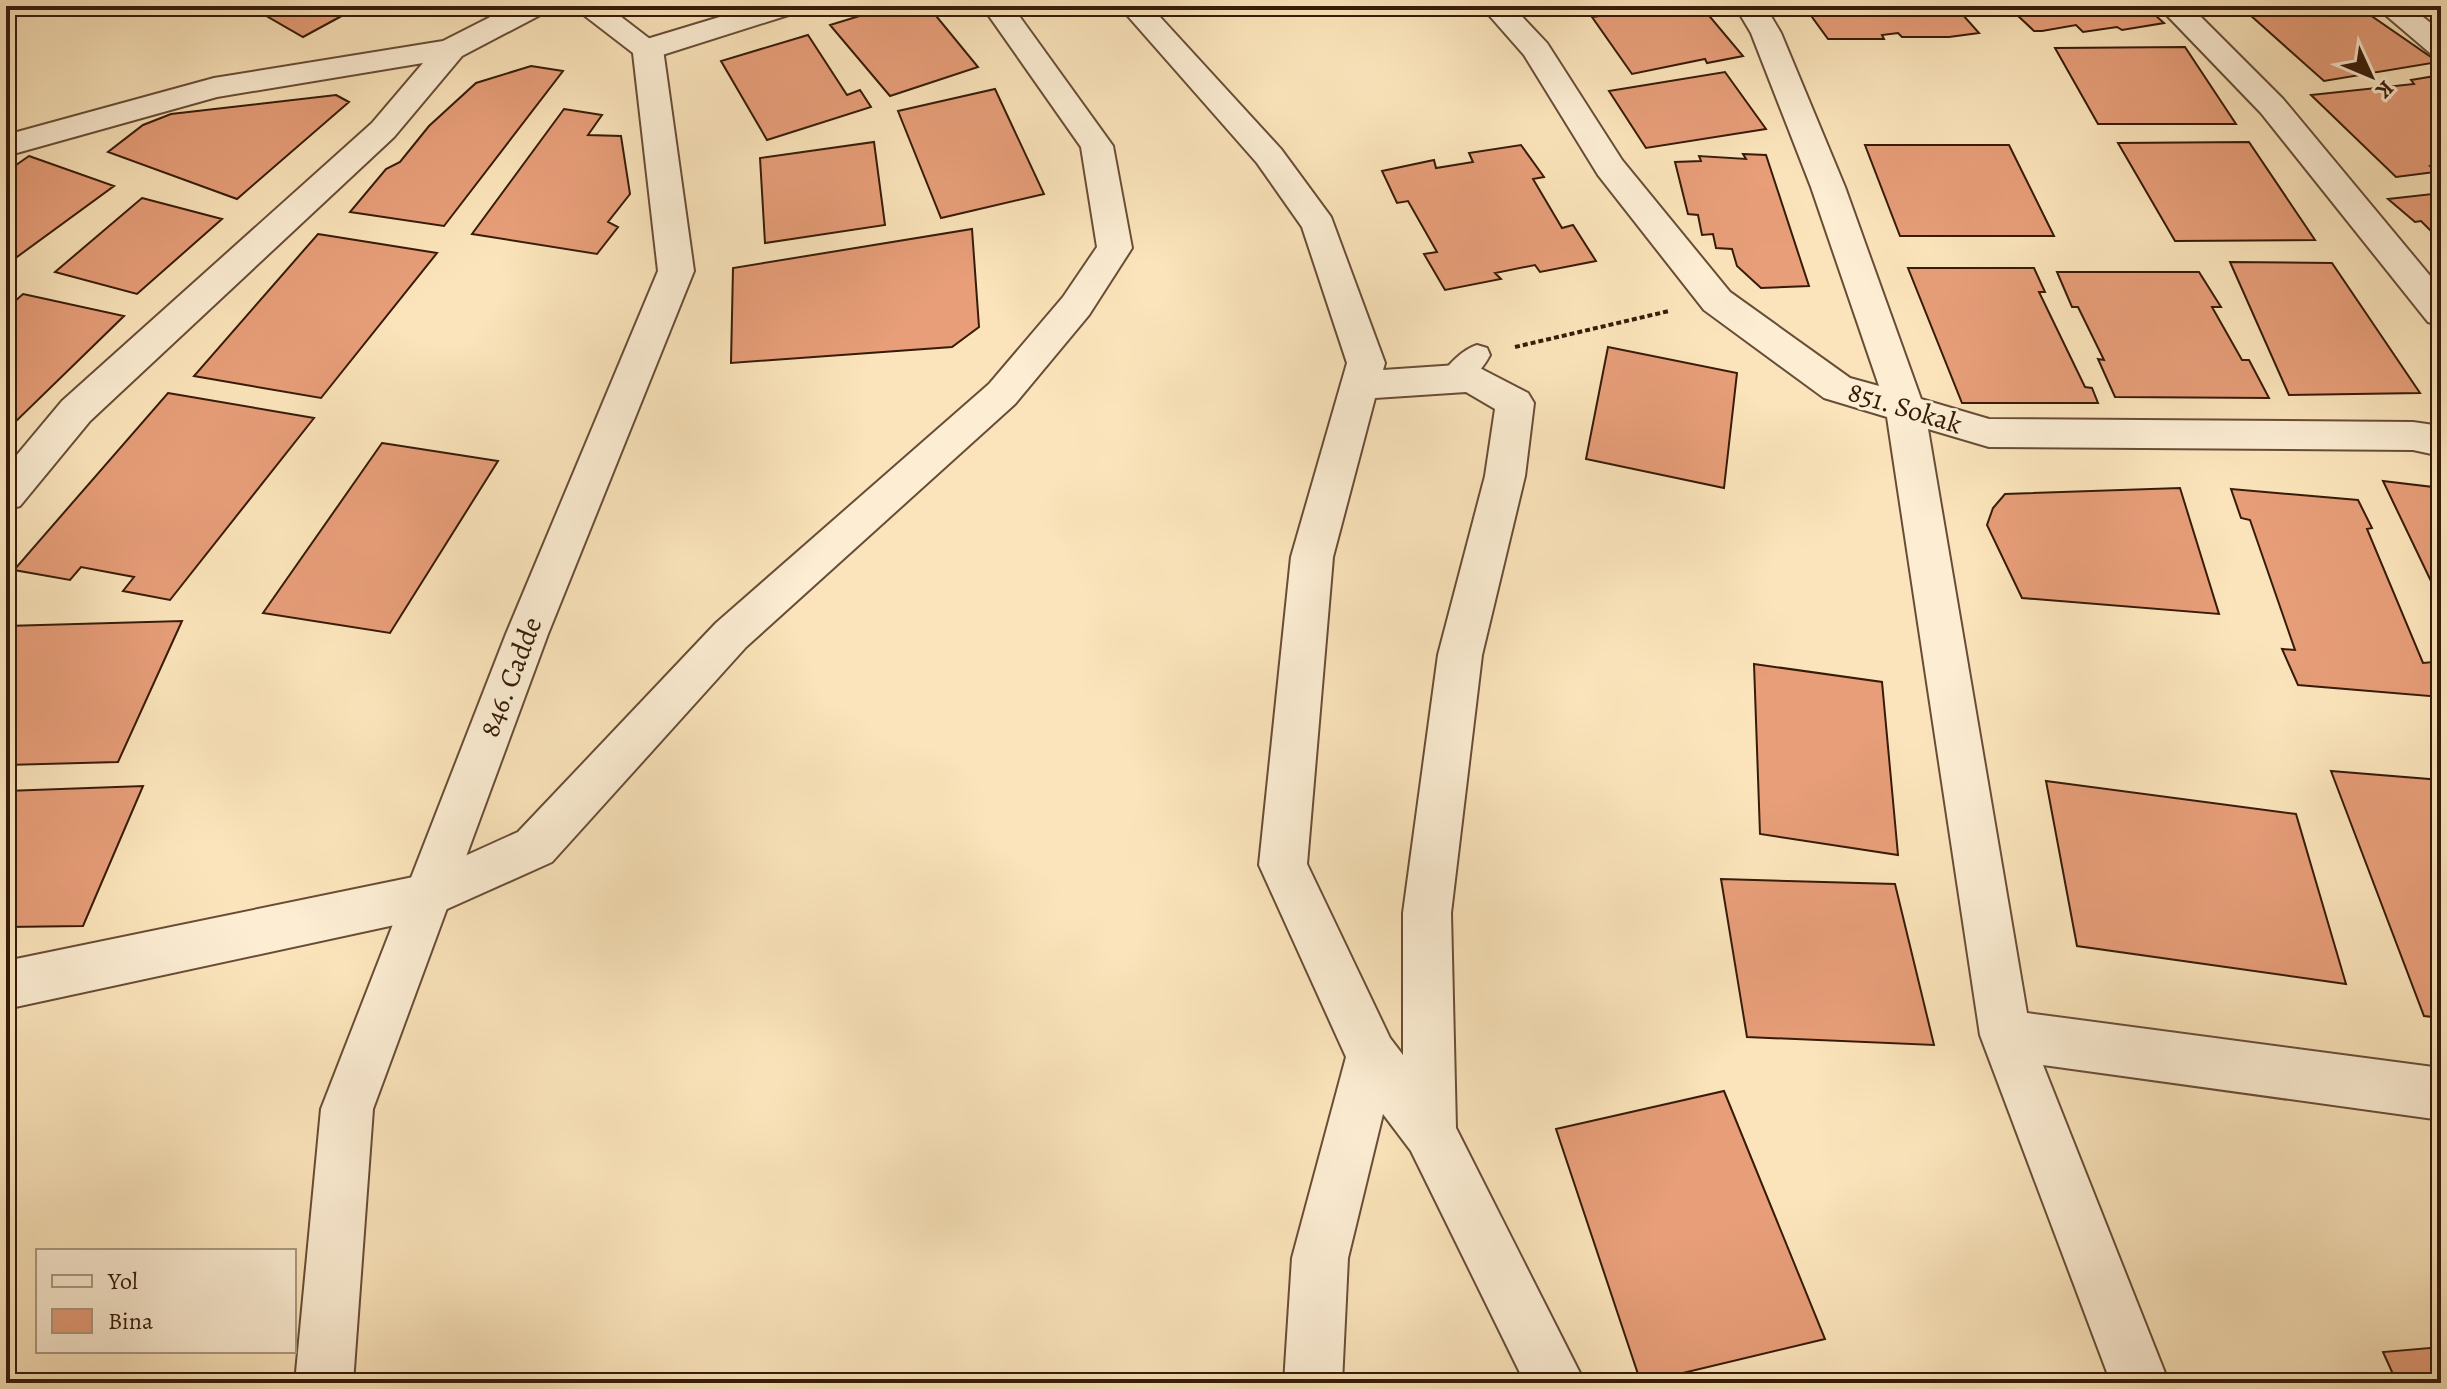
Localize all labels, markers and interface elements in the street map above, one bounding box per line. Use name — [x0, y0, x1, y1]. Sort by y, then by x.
north arrow — [2331, 36, 2411, 116]
text: K — [2368, 74, 2400, 105]
street label: 851. Sokak — [1843, 373, 1967, 443]
street label: 846. Cadde — [471, 611, 551, 743]
legend — [36, 1249, 296, 1353]
text: Yol — [107, 1265, 138, 1297]
text: Bina — [108, 1305, 154, 1337]

